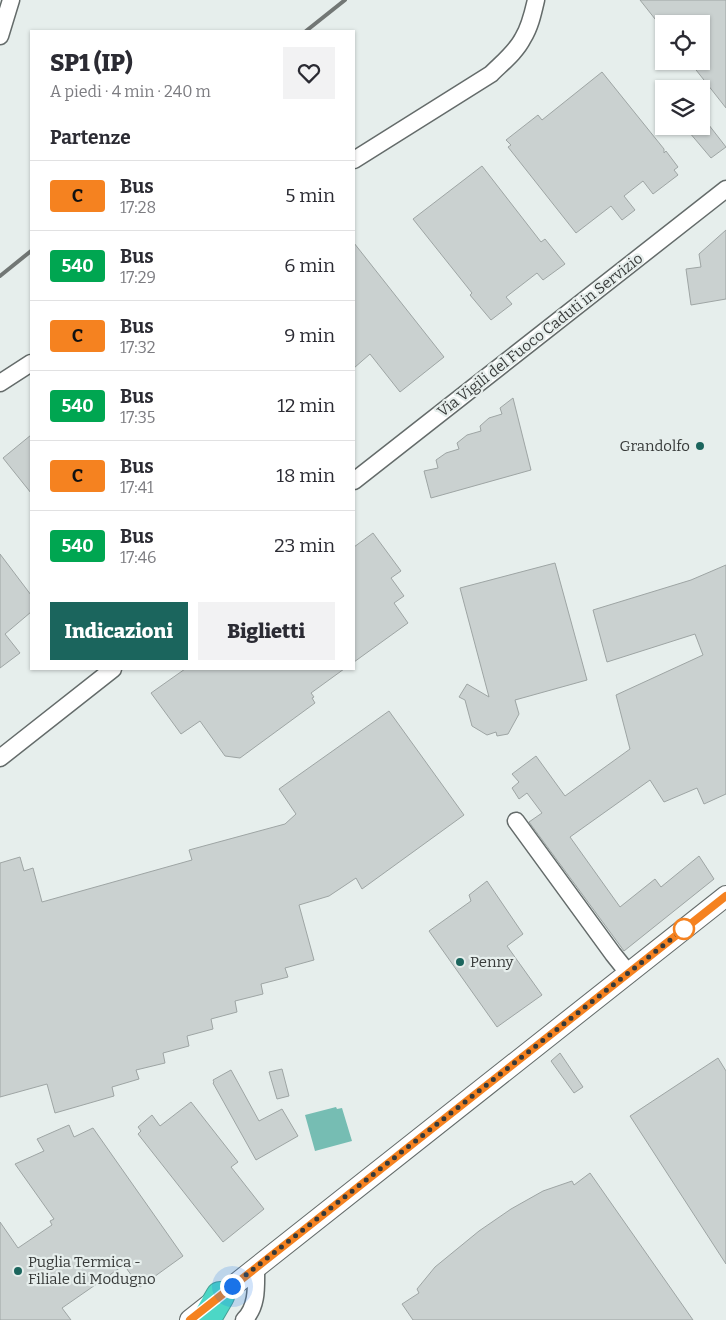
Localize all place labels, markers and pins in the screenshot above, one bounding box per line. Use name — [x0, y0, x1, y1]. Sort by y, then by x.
place label: Grandolfo — [620, 437, 690, 455]
marker: Grandolfo — [694, 440, 706, 452]
unlabelled marker — [673, 918, 695, 940]
place label: Penny — [470, 953, 513, 971]
marker: Penny — [454, 956, 466, 968]
place label: Puglia Termica - Filiale di Modugno — [28, 1253, 156, 1288]
marker: Puglia Termica - Filiale di Modugno — [12, 1265, 24, 1277]

